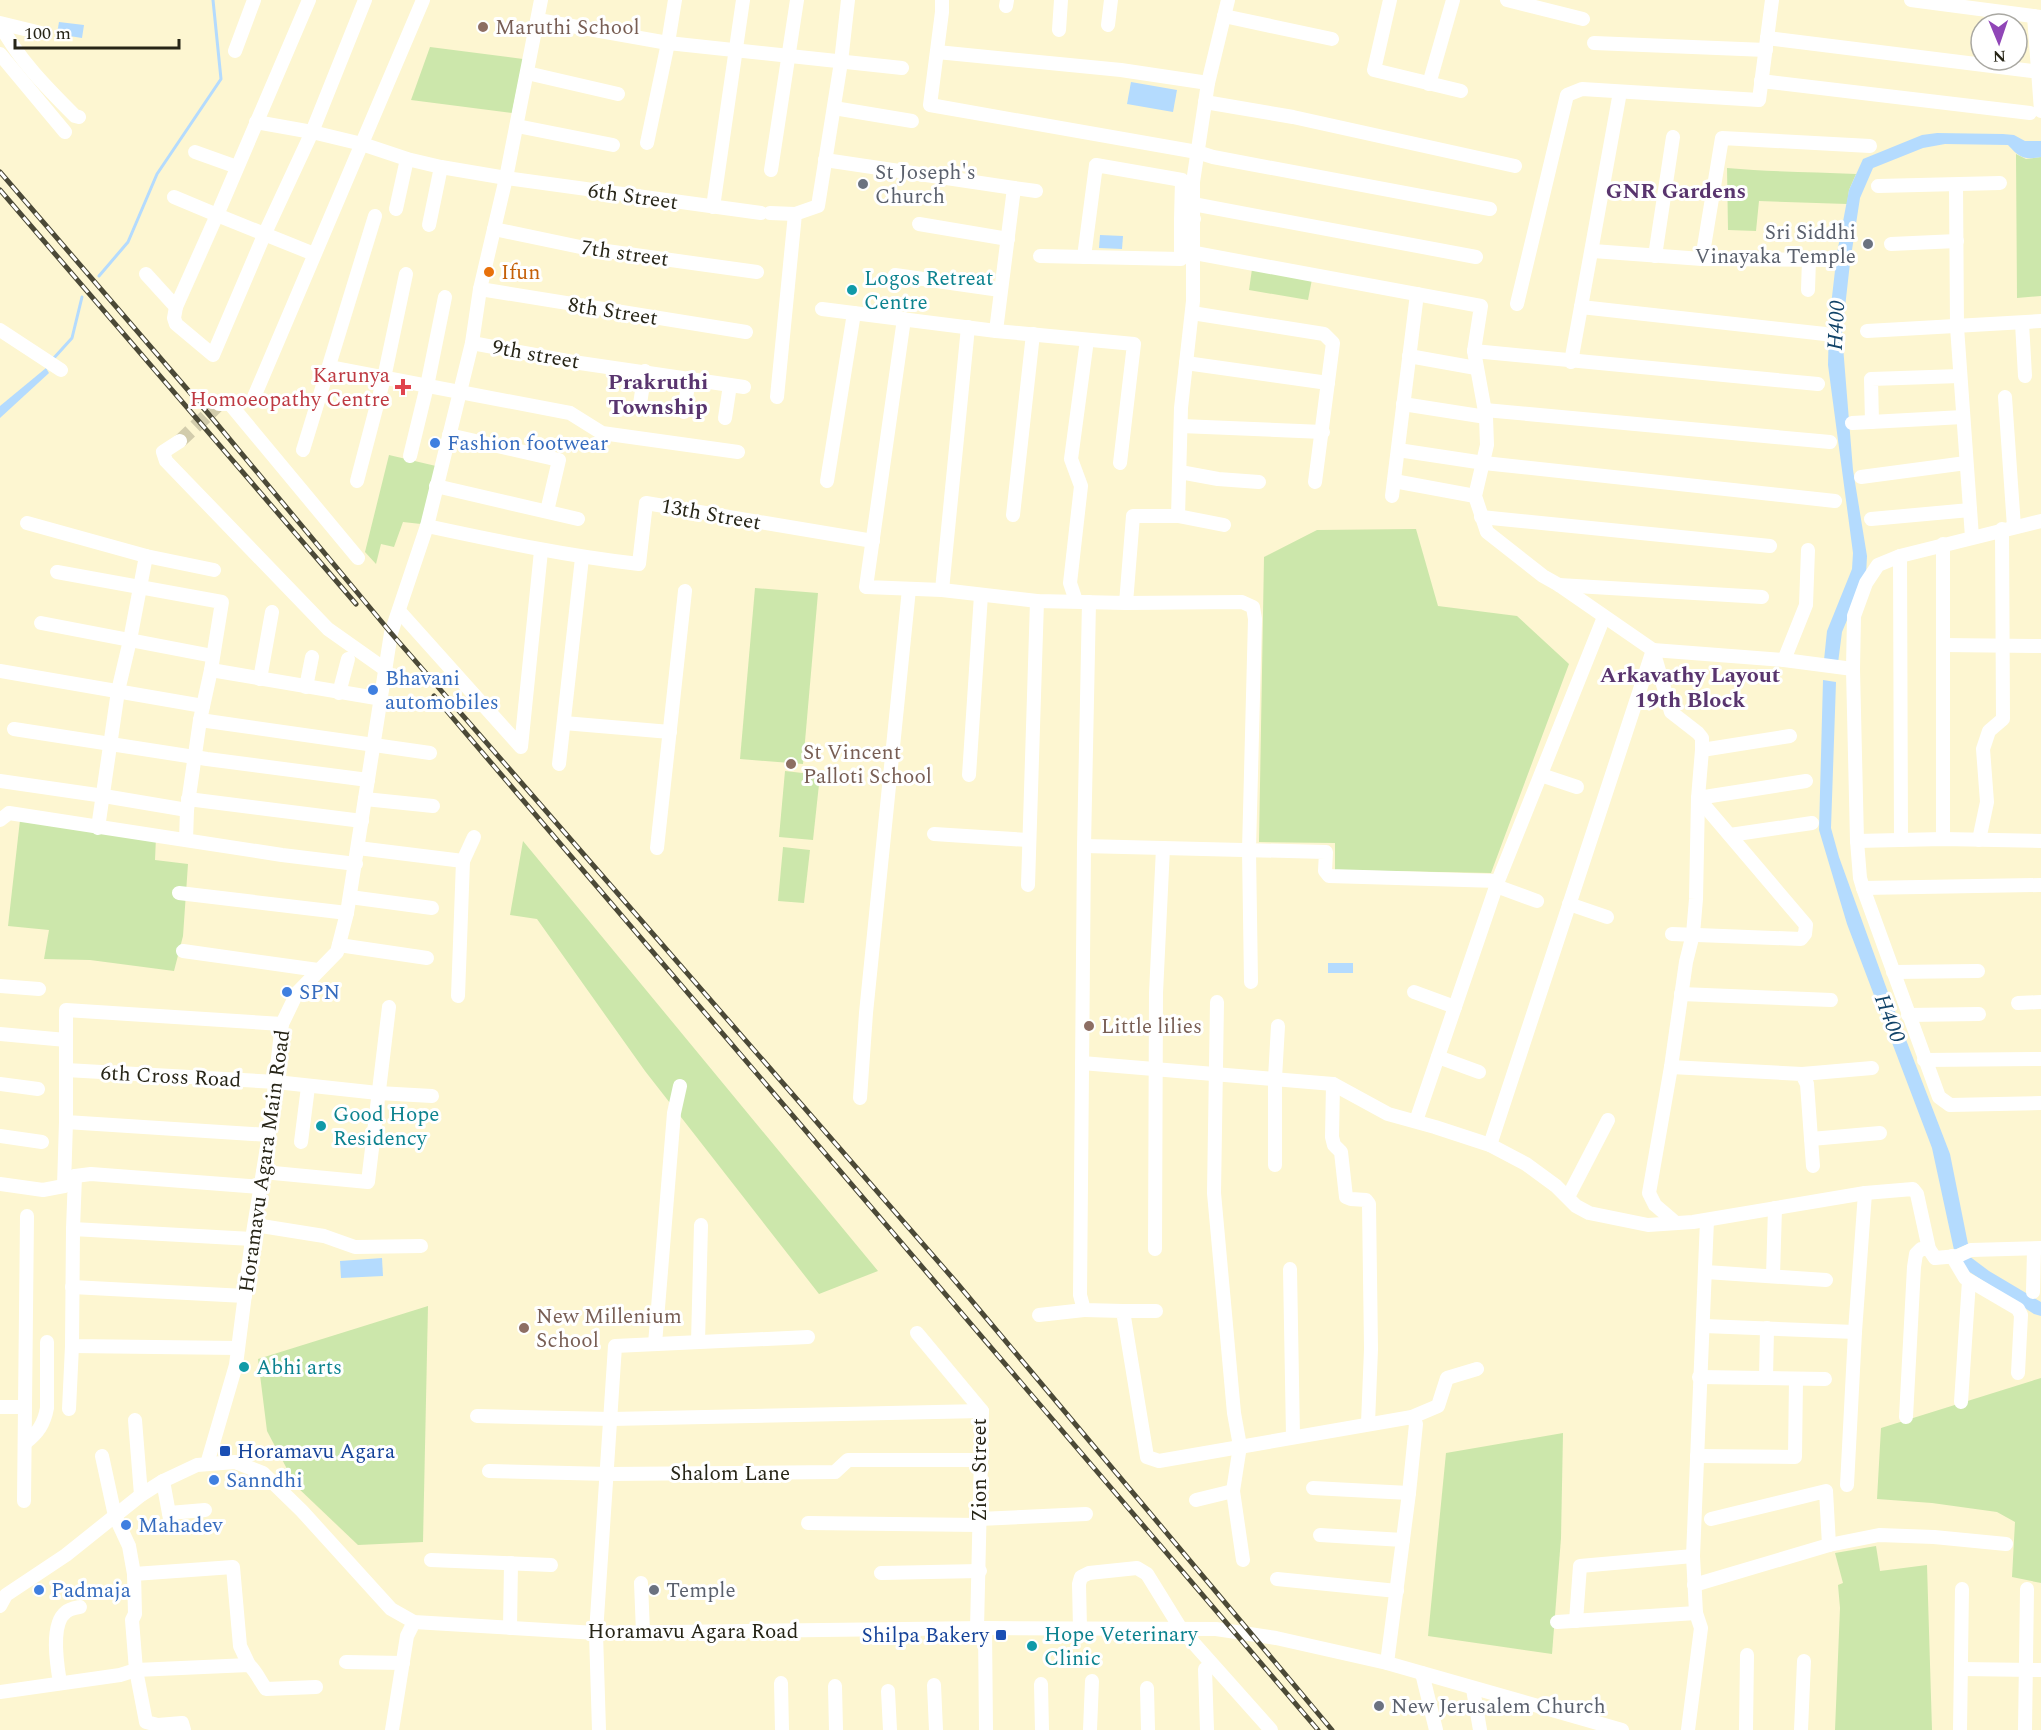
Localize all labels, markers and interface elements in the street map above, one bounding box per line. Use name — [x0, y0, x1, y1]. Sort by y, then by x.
scale bar — [15, 12, 178, 50]
place label: Maruthi School — [495, 12, 640, 44]
north arrow — [1969, 12, 2029, 72]
text: 100 m — [24, 20, 71, 47]
marker: Maruthi School — [476, 20, 490, 34]
text: N — [1993, 44, 2006, 68]
place label: St Joseph's Church — [875, 157, 976, 213]
street label: 6th Street — [586, 175, 680, 219]
district label: GNR Gardens — [1606, 175, 1746, 208]
marker: St Joseph's Church — [856, 177, 870, 191]
place label: Sri Siddhi Vinayaka Temple — [1695, 217, 1856, 273]
street label: 7th street — [579, 232, 671, 276]
marker: Sri Siddhi Vinayaka Temple — [1861, 237, 1875, 251]
place label: Ifun — [501, 257, 540, 289]
place label: Logos Retreat Centre — [864, 263, 994, 319]
marker: Ifun — [482, 265, 496, 279]
marker: Logos Retreat Centre — [845, 283, 859, 297]
street label: 8th Street — [566, 289, 660, 335]
water label: H400 — [1819, 299, 1854, 351]
street label: 9th street — [490, 332, 582, 378]
place label: Karunya Homoeopathy Centre — [190, 360, 391, 416]
district label: Prakruthi Township — [608, 366, 708, 424]
marker: Karunya Homoeopathy Centre — [394, 378, 412, 396]
place label: Fashion footwear — [447, 428, 608, 460]
marker: Fashion footwear — [428, 436, 442, 450]
street label: 13th Street — [658, 490, 763, 540]
district label: Arkavathy Layout 19th Block — [1600, 659, 1780, 717]
place label: Bhavani automobiles — [385, 663, 499, 719]
marker: Bhavani automobiles — [366, 683, 380, 697]
place label: St Vincent Palloti School — [803, 737, 932, 793]
marker: St Vincent Palloti School — [784, 757, 798, 771]
place label: SPN — [299, 977, 340, 1009]
marker: SPN — [280, 985, 294, 999]
water label: H400 — [1865, 989, 1914, 1048]
place label: Little lilies — [1101, 1011, 1202, 1043]
marker: Little lilies — [1082, 1019, 1096, 1033]
street label: Horamavu Agara Main Road — [231, 1028, 299, 1295]
street label: 6th Cross Road — [100, 1057, 242, 1097]
place label: Good Hope Residency — [333, 1099, 440, 1155]
marker: Good Hope Residency — [314, 1119, 328, 1133]
place label: New Millenium School — [536, 1301, 682, 1357]
marker: New Millenium School — [517, 1321, 531, 1335]
place label: Abhi arts — [256, 1352, 342, 1384]
marker: Abhi arts — [237, 1360, 251, 1374]
street label: Zion Street — [964, 1418, 996, 1522]
place label: Horamavu Agara — [237, 1436, 396, 1468]
marker: Horamavu Agara — [218, 1444, 232, 1458]
street label: Shalom Lane — [670, 1458, 790, 1490]
place label: Sanndhi — [226, 1465, 303, 1497]
marker: Sanndhi — [207, 1473, 221, 1487]
place label: Mahadev — [138, 1510, 224, 1542]
marker: Mahadev — [119, 1518, 133, 1532]
place label: Padmaja — [51, 1575, 132, 1607]
place label: Temple — [666, 1575, 736, 1607]
marker: Padmaja — [32, 1583, 46, 1597]
marker: Temple — [647, 1583, 661, 1597]
street label: Horamavu Agara Road — [588, 1616, 798, 1648]
place label: Hope Veterinary Clinic — [1044, 1619, 1199, 1675]
place label: Shilpa Bakery — [862, 1620, 990, 1652]
marker: Shilpa Bakery — [994, 1628, 1008, 1642]
marker: Hope Veterinary Clinic — [1025, 1639, 1039, 1653]
place label: New Jerusalem Church — [1391, 1691, 1606, 1723]
marker: New Jerusalem Church — [1372, 1699, 1386, 1713]

